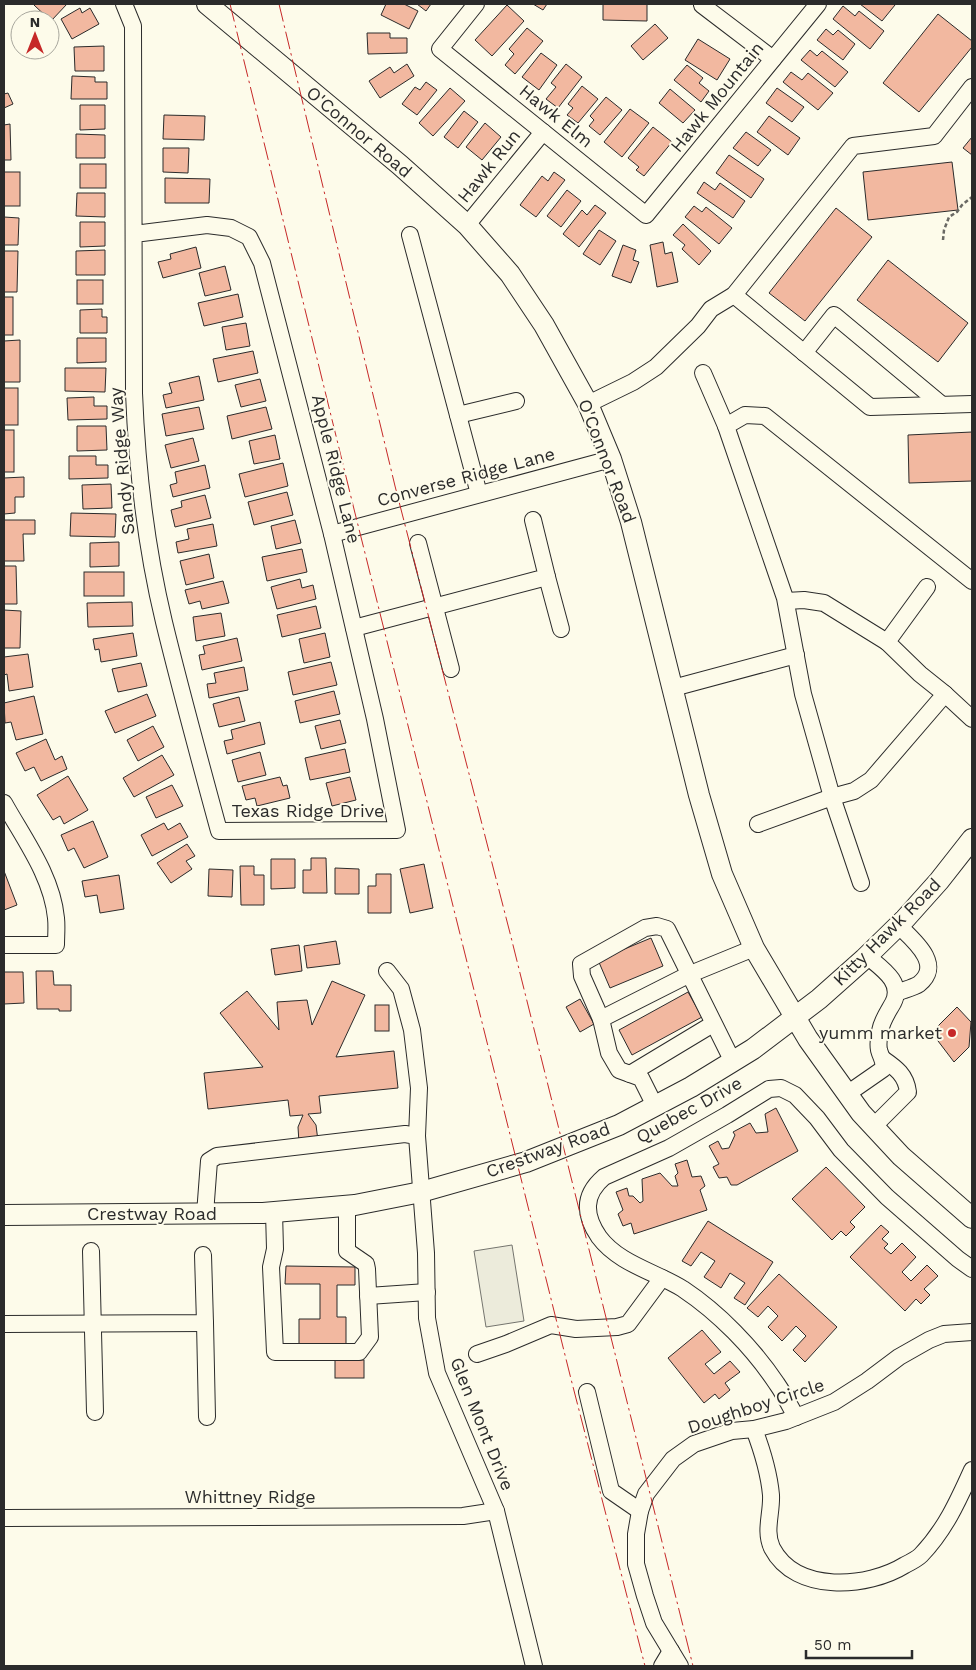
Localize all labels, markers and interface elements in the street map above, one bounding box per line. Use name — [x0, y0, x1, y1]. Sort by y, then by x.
north arrow — [10, 10, 60, 60]
text: N — [30, 14, 40, 30]
street label: Hawk Mountain — [666, 37, 768, 156]
street label: Hawk Elm — [515, 80, 597, 152]
street label: O'Connor Road — [302, 81, 416, 182]
street label: Hawk Run — [453, 125, 525, 207]
street label: Sandy Ridge Way — [105, 386, 138, 536]
street label: Apple Ridge Lane — [308, 392, 365, 546]
street label: O'Connor Road — [574, 396, 641, 526]
street label: Converse Ridge Lane — [375, 443, 557, 510]
street label: Texas Ridge Drive — [232, 800, 384, 821]
street label: Kitty Hawk Road — [828, 873, 945, 990]
place label: yumm market — [819, 1022, 942, 1043]
marker: yumm market — [946, 1027, 958, 1039]
street label: Quebec Drive — [632, 1072, 745, 1147]
street label: Crestway Road — [483, 1117, 613, 1182]
street label: Crestway Road — [87, 1203, 217, 1224]
street label: Glen Mont Drive — [446, 1354, 519, 1493]
street label: Doughboy Circle — [685, 1374, 827, 1438]
street label: Whittney Ridge — [184, 1486, 316, 1507]
scale bar — [806, 1628, 912, 1660]
text: 50 m — [814, 1636, 851, 1654]

